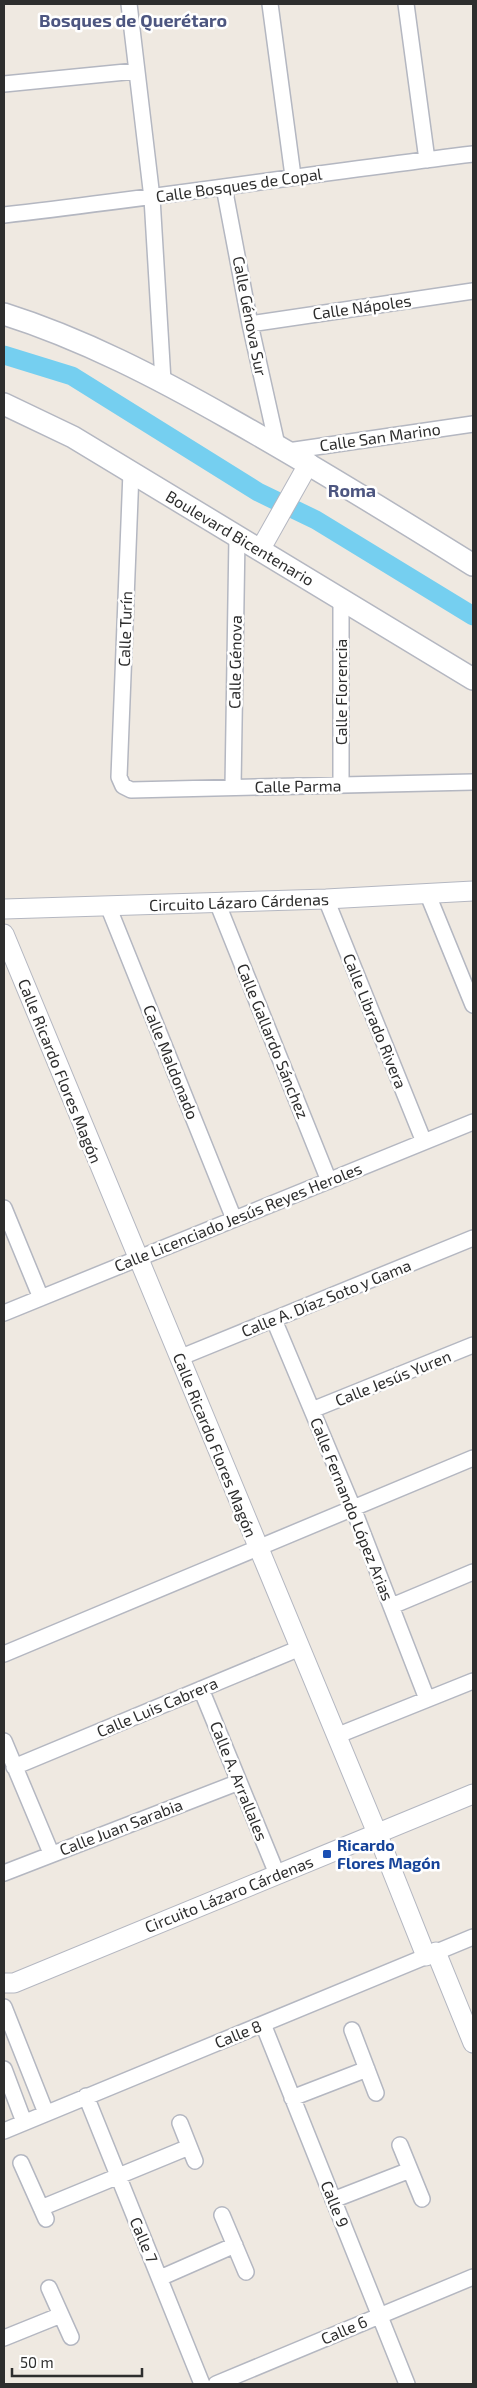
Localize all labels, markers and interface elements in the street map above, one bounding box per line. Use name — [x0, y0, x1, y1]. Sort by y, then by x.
district label: Bosques de Querétaro — [39, 9, 227, 31]
street label: Calle Bosques de Copal — [155, 163, 323, 206]
street label: Calle Génova Sur — [230, 254, 272, 378]
street label: Calle Nápoles — [311, 290, 413, 323]
street label: Calle San Marino — [318, 419, 442, 454]
district label: Roma — [328, 479, 376, 501]
street label: Boulevard Bicentenario — [163, 486, 318, 589]
street label: Calle Turín — [114, 591, 135, 667]
street label: Calle Génova — [224, 615, 245, 709]
street label: Calle Florencia — [331, 639, 350, 745]
street label: Calle Parma — [254, 775, 342, 796]
street label: Circuito Lázaro Cárdenas — [149, 889, 329, 914]
street label: Calle Librado Rivera — [340, 951, 411, 1091]
street label: Calle Gallardo Sánchez — [234, 960, 313, 1121]
street label: Calle Ricardo Flores Magón — [15, 976, 106, 1166]
street label: Calle Maldonado — [140, 1002, 203, 1122]
street label: Calle Licenciado Jesús Reyes Heroles — [111, 1158, 364, 1275]
street label: Calle A. Díaz Soto y Gama — [238, 1255, 413, 1340]
street label: Calle Jesús Yuren — [332, 1346, 454, 1409]
street label: Calle Ricardo Flores Magón — [170, 1350, 261, 1540]
street label: Calle Fernando López Arias — [307, 1414, 398, 1603]
street label: Calle Luis Cabrera — [93, 1672, 220, 1741]
street label: Calle A. Arrallales — [207, 1718, 272, 1843]
street label: Calle Juan Sarabia — [57, 1794, 185, 1859]
place label: Ricardo Flores Magón — [337, 1835, 440, 1872]
marker: Ricardo Flores Magón — [321, 1848, 333, 1860]
street label: Circuito Lázaro Cárdenas — [142, 1851, 316, 1936]
street label: Calle 8 — [211, 2015, 264, 2052]
street label: Calle 9 — [318, 2178, 353, 2230]
street label: Calle 7 — [126, 2214, 163, 2266]
street label: Calle 6 — [318, 2311, 370, 2348]
scale bar — [12, 2346, 142, 2378]
text: 50 m — [20, 2353, 54, 2371]

